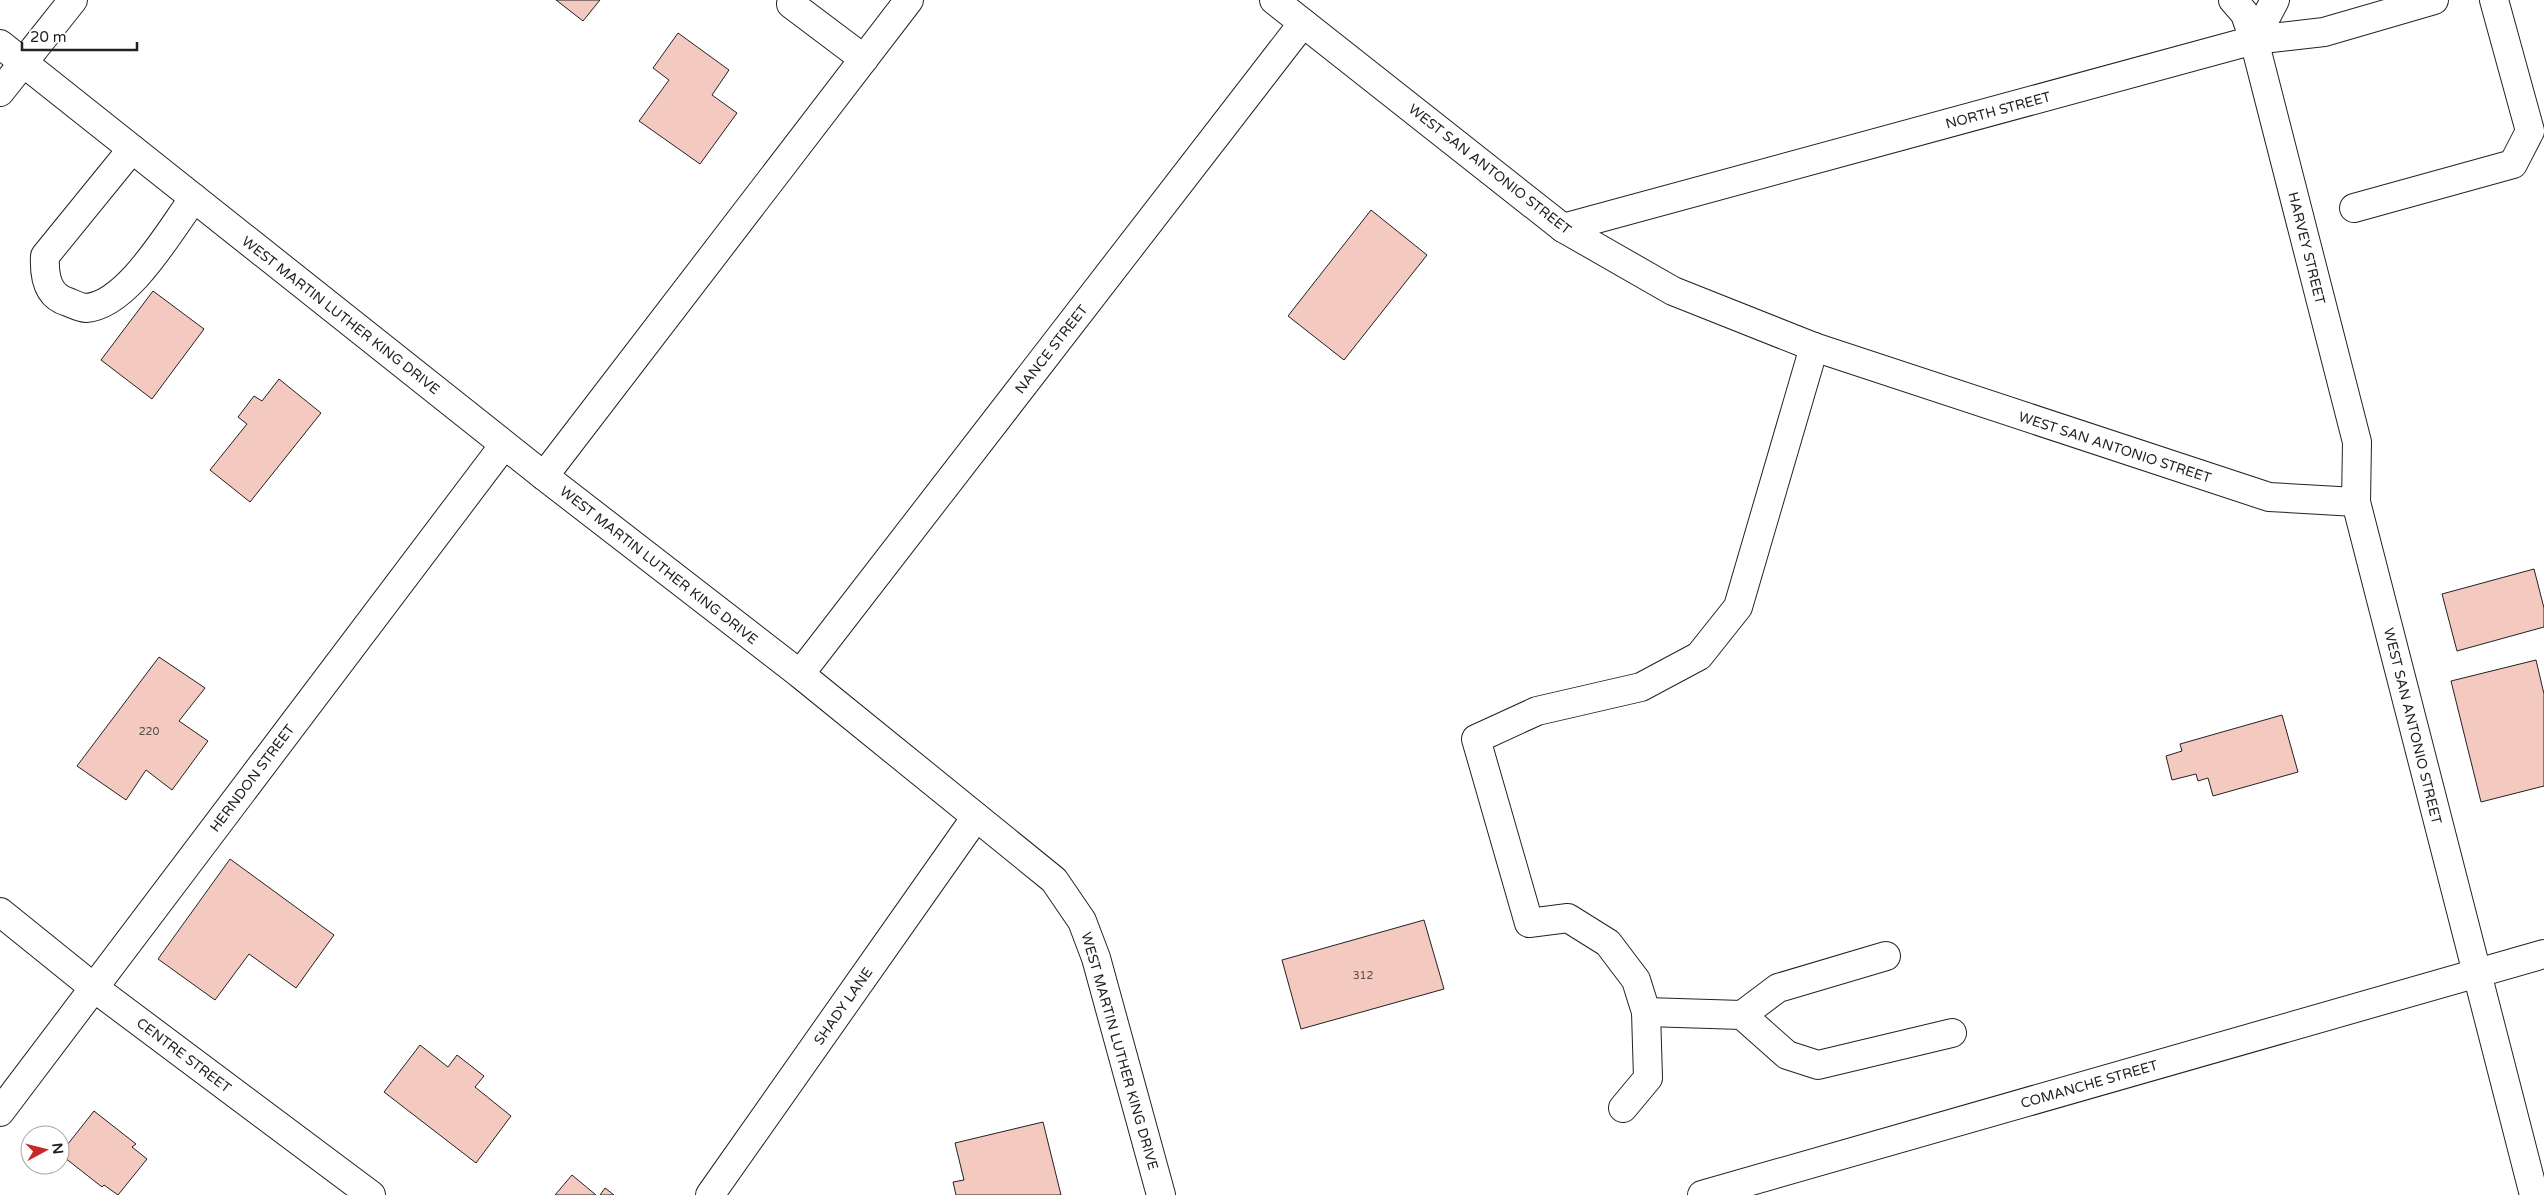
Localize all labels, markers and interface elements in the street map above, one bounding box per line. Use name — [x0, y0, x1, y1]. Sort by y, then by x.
scale bar — [22, 20, 138, 52]
text: 20 m — [30, 28, 67, 46]
street label: NORTH STREET — [1944, 88, 2053, 133]
street label: WEST SAN ANTONIO STREET — [1405, 101, 1575, 238]
street label: HARVEY STREET — [2284, 190, 2329, 307]
street label: WEST MARTIN LUTHER KING DRIVE — [238, 233, 443, 398]
street label: NANCE STREET — [1011, 301, 1092, 397]
street label: WEST SAN ANTONIO STREET — [2016, 408, 2214, 487]
street label: WEST MARTIN LUTHER KING DRIVE — [556, 483, 761, 648]
street label: WEST SAN ANTONIO STREET — [2380, 626, 2445, 827]
street label: HERNDON STREET — [206, 721, 299, 836]
house number: 220 — [139, 725, 159, 738]
street label: WEST MARTIN LUTHER KING DRIVE — [1077, 930, 1162, 1172]
street label: SHADY LANE — [810, 964, 876, 1048]
house number: 312 — [1353, 969, 1373, 982]
street label: CENTRE STREET — [133, 1014, 235, 1097]
street label: COMANCHE STREET — [2019, 1057, 2160, 1112]
north arrow — [20, 1125, 70, 1175]
text: N — [48, 1142, 67, 1155]

